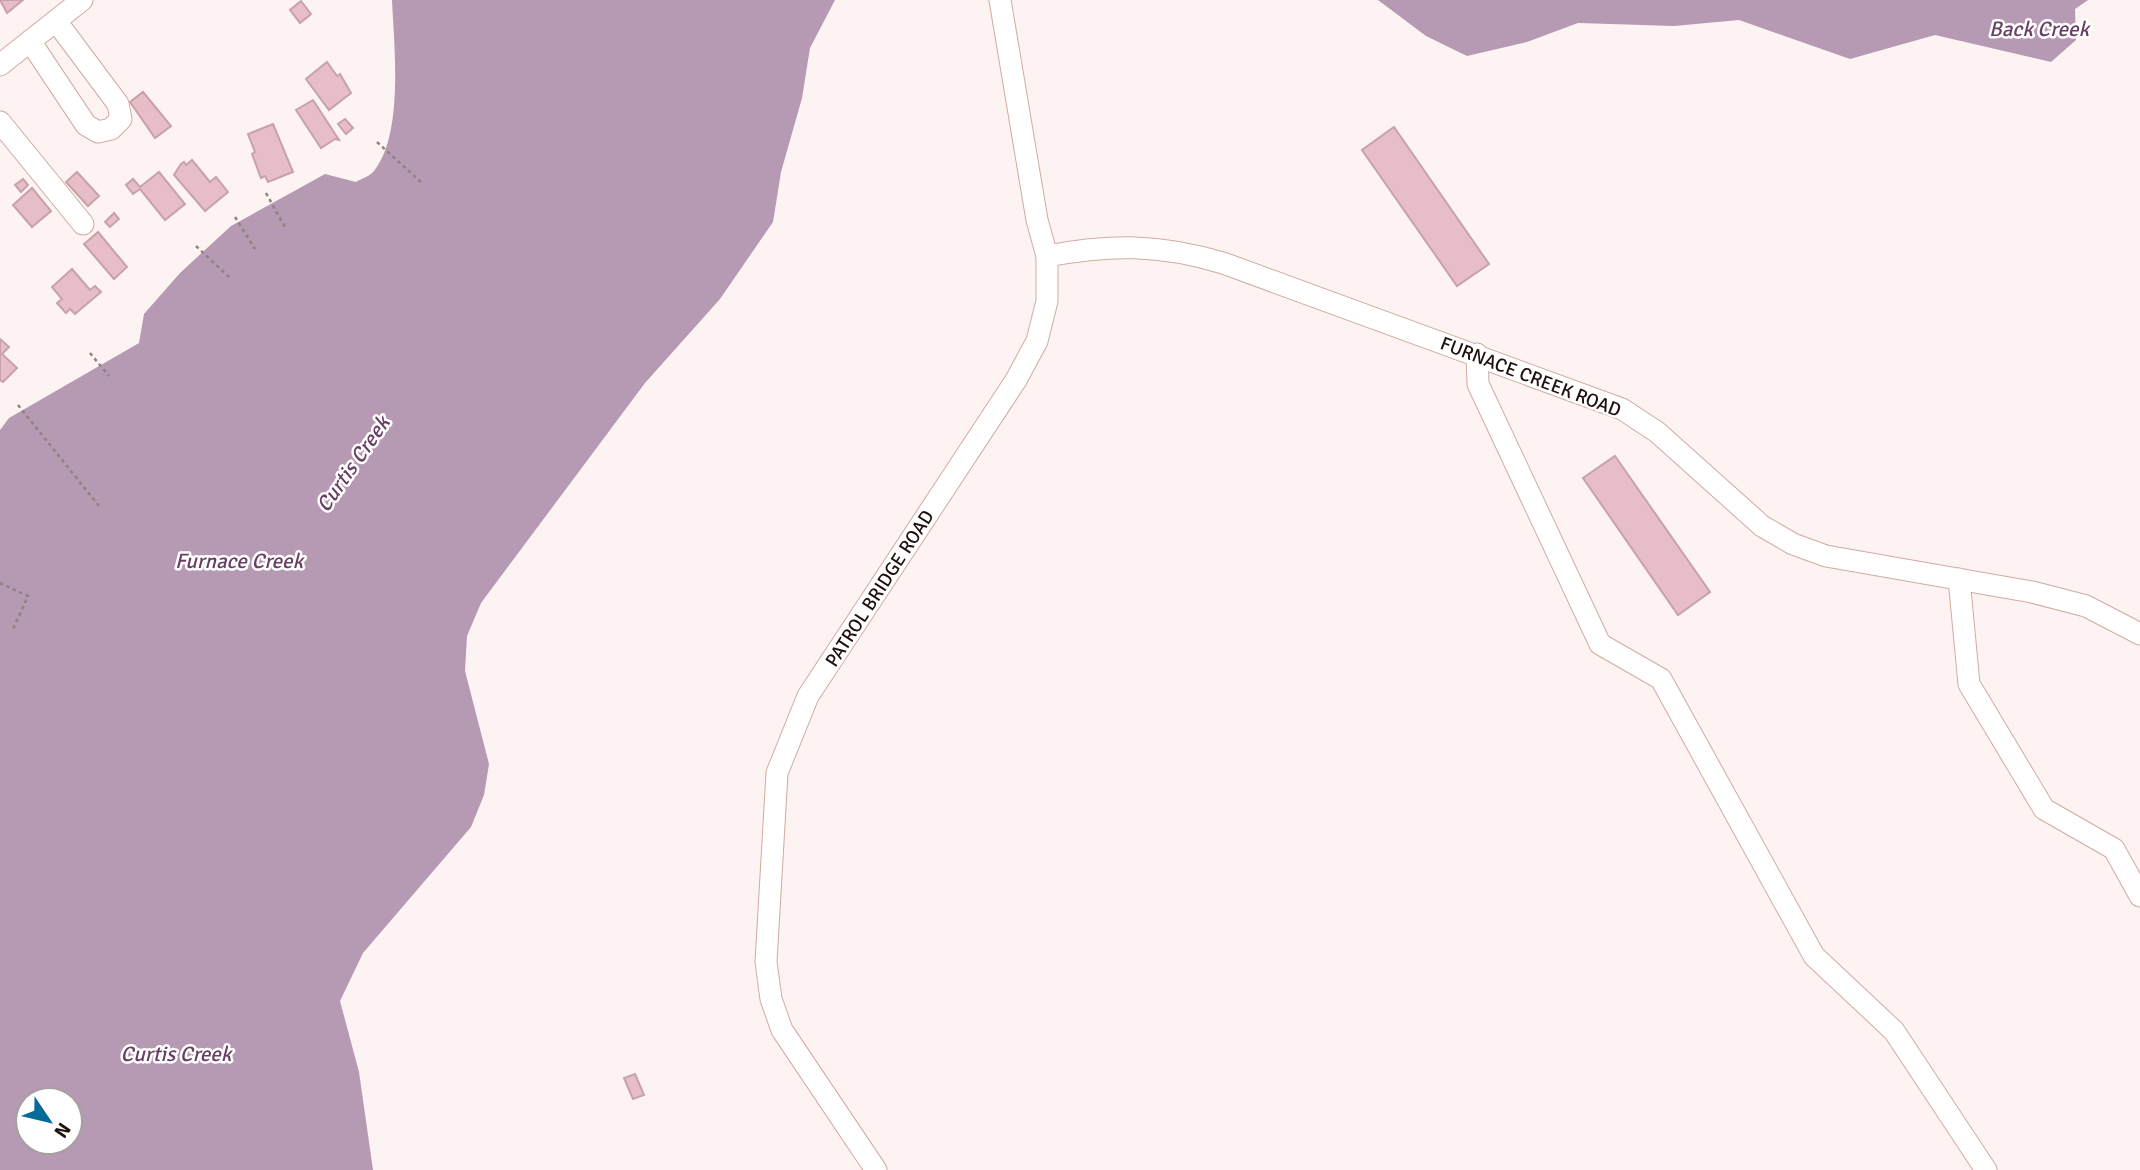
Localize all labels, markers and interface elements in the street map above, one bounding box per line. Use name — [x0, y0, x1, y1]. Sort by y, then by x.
water label: Back Creek — [1989, 16, 2091, 42]
street label: FURNACE CREEK ROAD — [1437, 331, 1625, 423]
water label: Curtis Creek — [311, 409, 397, 517]
street label: PATROL BRIDGE ROAD — [820, 506, 940, 671]
water label: Furnace Creek — [175, 548, 306, 574]
water label: Curtis Creek — [121, 1041, 234, 1067]
north arrow — [14, 1086, 84, 1156]
text: N — [48, 1118, 76, 1142]

